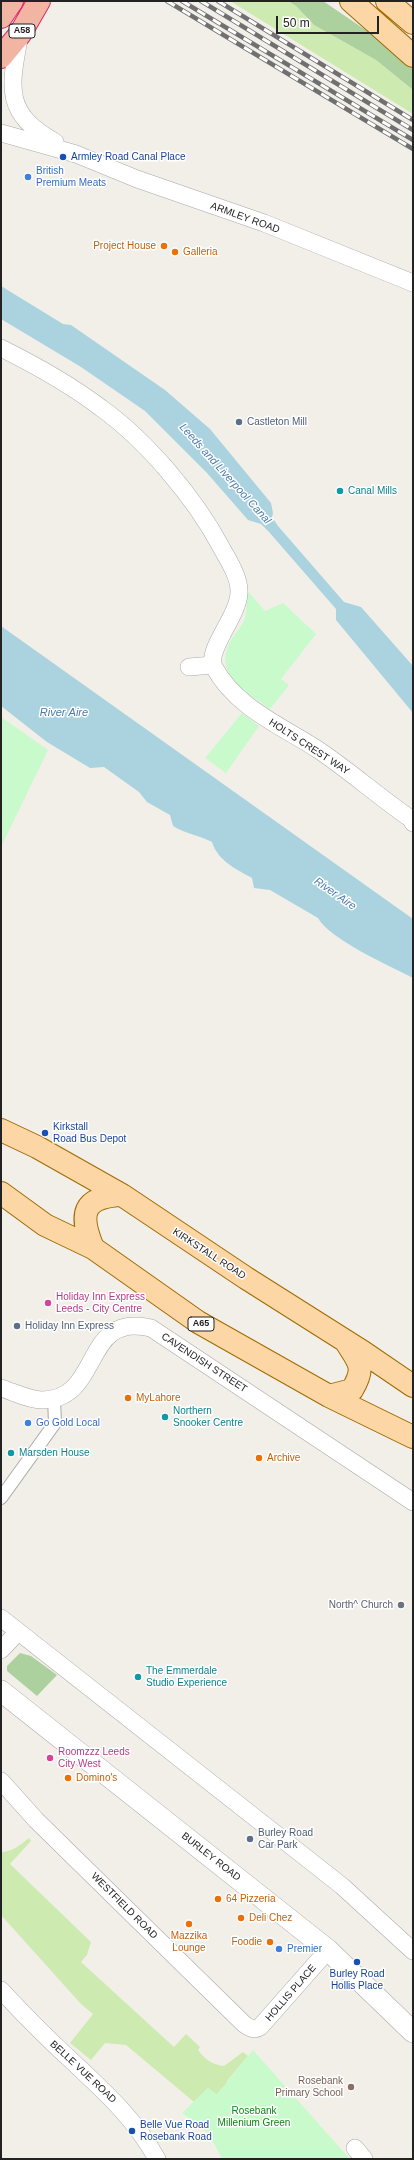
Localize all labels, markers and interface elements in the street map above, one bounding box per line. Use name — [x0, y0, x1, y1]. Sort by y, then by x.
scale bar — [278, 8, 381, 34]
text: 50 m — [283, 16, 310, 30]
road number: A58 — [9, 24, 35, 38]
place label: Armley Road Canal Place — [71, 151, 185, 163]
marker: Armley Road Canal Place — [58, 152, 68, 162]
place label: British Premium Meats — [36, 165, 106, 188]
marker: British Premium Meats — [23, 172, 33, 182]
street label: ARMLEY ROAD — [209, 200, 281, 236]
place label: Project House — [93, 240, 156, 252]
marker: Project House — [159, 241, 169, 251]
place label: Galleria — [183, 246, 217, 258]
marker: Galleria — [170, 247, 180, 257]
place label: Castleton Mill — [247, 416, 307, 428]
marker: Castleton Mill — [234, 417, 244, 427]
water label: Leeds and Liverpool Canal — [176, 421, 274, 527]
place label: Canal Mills — [348, 485, 397, 497]
marker: Canal Mills — [335, 486, 345, 496]
water label: River Aire — [40, 706, 88, 720]
street label: HOLTS CREST WAY — [266, 716, 352, 778]
water label: River Aire — [311, 875, 359, 913]
place label: Kirkstall Road Bus Depot — [53, 1121, 126, 1144]
marker: Kirkstall Road Bus Depot — [40, 1128, 50, 1138]
street label: KIRKSTALL ROAD — [170, 1226, 248, 1282]
place label: Holiday Inn Express Leeds - City Centre — [56, 1291, 145, 1314]
marker: Holiday Inn Express Leeds - City Centre — [43, 1298, 53, 1308]
road number: A65 — [188, 1317, 214, 1331]
place label: Holiday Inn Express — [25, 1320, 114, 1332]
marker: Holiday Inn Express — [12, 1321, 22, 1331]
street label: CAVENDISH STREET — [159, 1331, 249, 1395]
place label: MyLahore — [136, 1392, 180, 1404]
marker: MyLahore — [123, 1393, 133, 1403]
place label: Northern Snooker Centre — [173, 1405, 243, 1428]
marker: Northern Snooker Centre — [160, 1412, 170, 1422]
place label: Go Gold Local — [36, 1417, 100, 1429]
marker: Go Gold Local — [23, 1418, 33, 1428]
place label: Marsden House — [19, 1447, 90, 1459]
marker: Marsden House — [6, 1448, 16, 1458]
place label: Archive — [267, 1452, 300, 1464]
marker: Archive — [254, 1453, 264, 1463]
place label: North^ Church — [329, 1599, 393, 1611]
marker: North^ Church — [396, 1600, 406, 1610]
place label: The Emmerdale Studio Experience — [146, 1665, 227, 1688]
marker: The Emmerdale Studio Experience — [133, 1672, 143, 1682]
place label: Roomzzz Leeds City West — [58, 1746, 130, 1770]
marker: Roomzzz Leeds City West — [45, 1753, 55, 1763]
place label: Domino's — [76, 1772, 117, 1784]
marker: Domino's — [63, 1773, 73, 1783]
place label: Burley Road Car Park — [258, 1827, 313, 1850]
street label: BURLEY ROAD — [179, 1830, 243, 1884]
marker: Burley Road Car Park — [245, 1834, 255, 1844]
street label: WESTFIELD ROAD — [88, 1870, 160, 1942]
place label: 64 Pizzeria — [226, 1893, 275, 1905]
marker: 64 Pizzeria — [213, 1894, 223, 1904]
place label: Deli Chez — [249, 1912, 292, 1924]
marker: Deli Chez — [236, 1913, 246, 1923]
marker: Mazzika Lounge — [184, 1919, 194, 1929]
place label: Mazzika Lounge — [171, 1930, 207, 1954]
place label: Foodie — [231, 1936, 262, 1948]
marker: Foodie — [265, 1937, 275, 1947]
place label: Premier — [287, 1943, 322, 1955]
marker: Premier — [274, 1944, 284, 1954]
marker: Burley Road Hollis Place — [352, 1957, 362, 1967]
street label: HOLLIS PLACE — [263, 1962, 319, 2024]
place label: Burley Road Hollis Place — [329, 1968, 385, 1992]
street label: BELLE VUE ROAD — [47, 2038, 119, 2106]
place label: Rosebank Primary School — [275, 2075, 343, 2098]
marker: Rosebank Primary School — [346, 2082, 356, 2092]
park label: Rosebank Millenium Green — [218, 2105, 290, 2128]
place label: Belle Vue Road Rosebank Road — [140, 2119, 212, 2142]
marker: Belle Vue Road Rosebank Road — [127, 2126, 137, 2136]

